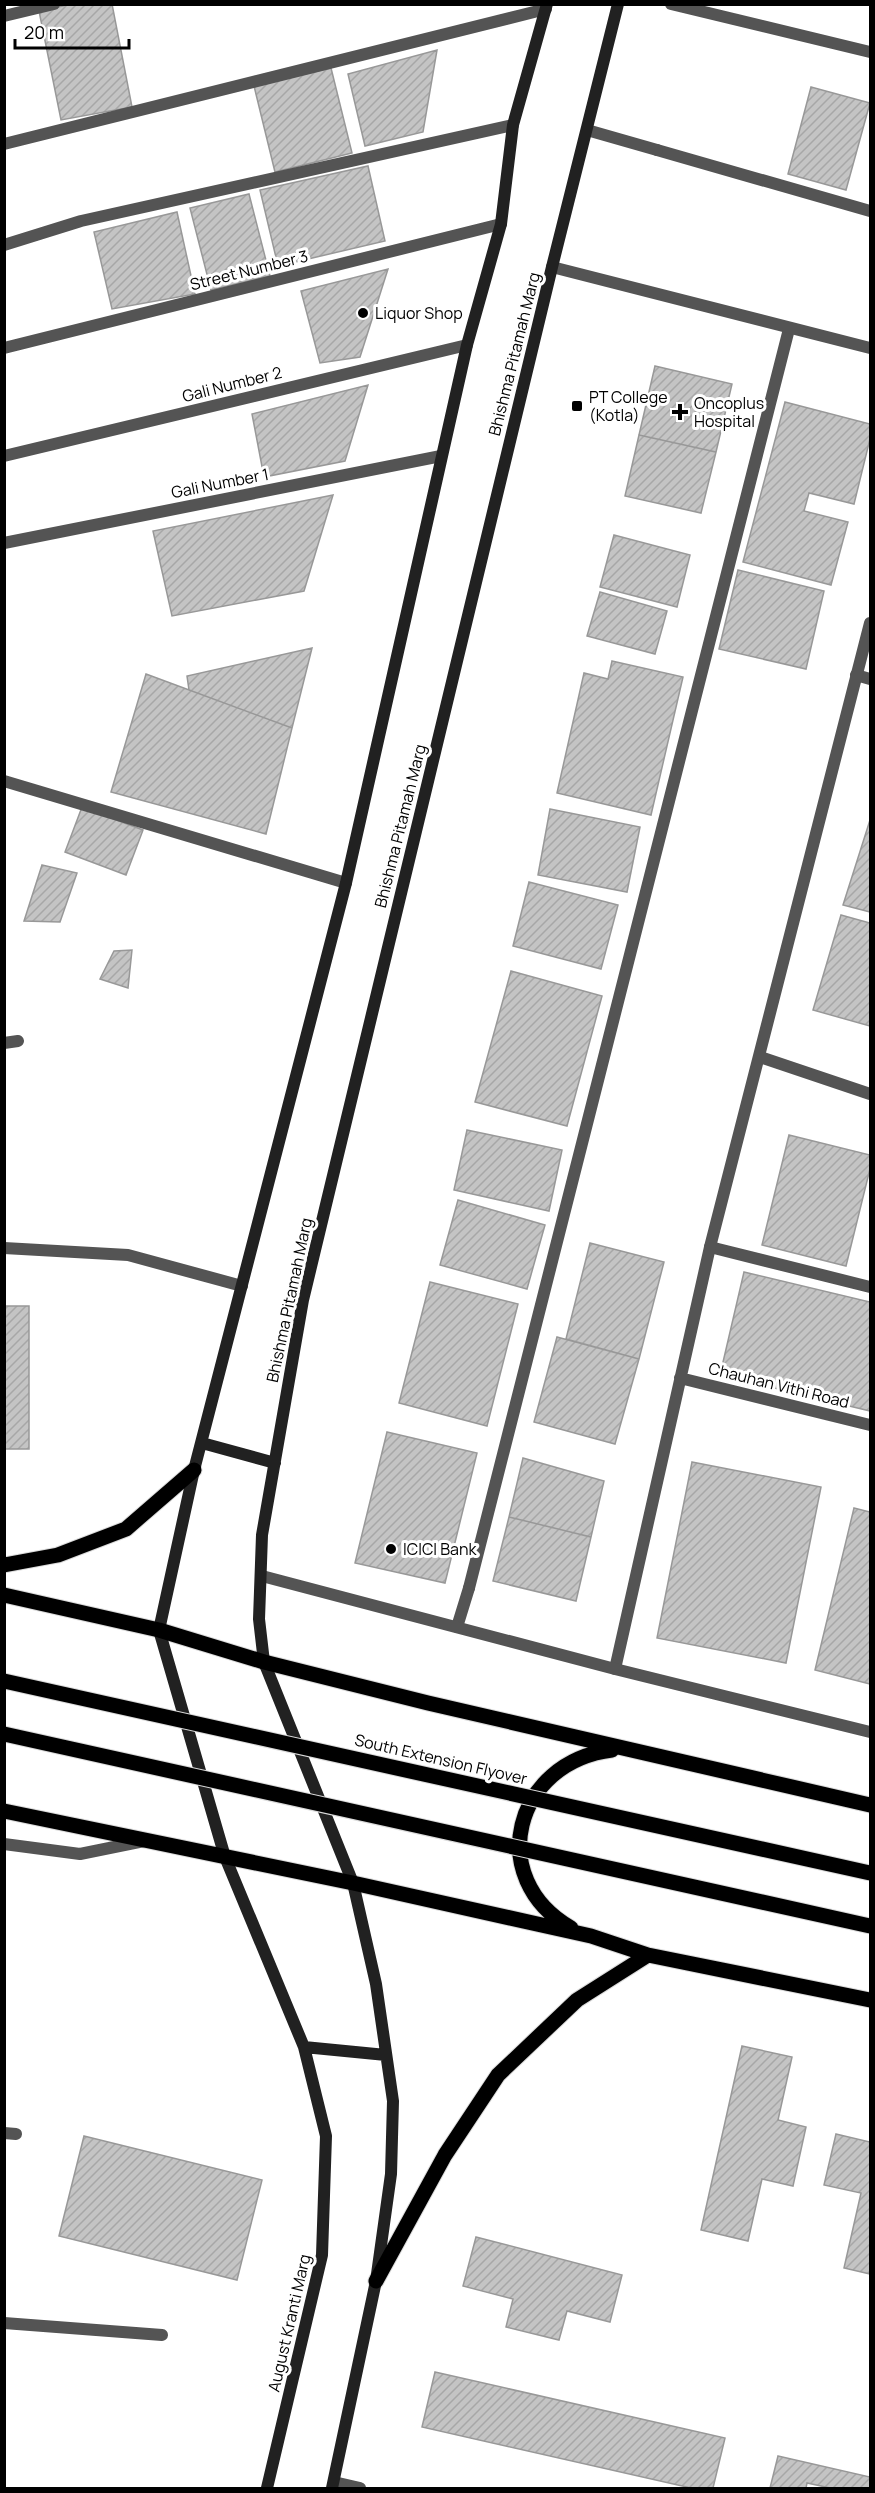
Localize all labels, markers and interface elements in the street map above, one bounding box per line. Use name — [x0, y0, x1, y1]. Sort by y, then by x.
scale bar — [15, 12, 129, 50]
text: 20 m — [24, 20, 64, 44]
street label: Street Number 3 — [188, 245, 310, 295]
street label: Bhishma Pitamah Marg — [483, 270, 545, 438]
place label: Liquor Shop — [375, 302, 463, 324]
marker: Liquor Shop — [356, 306, 370, 320]
street label: Gali Number 2 — [180, 361, 284, 407]
place label: PT College (Kotla) — [589, 386, 668, 426]
place label: Oncoplus Hospital — [694, 392, 764, 432]
marker: PT College (Kotla) — [570, 399, 584, 413]
marker: Oncoplus Hospital — [671, 403, 689, 421]
street label: Gali Number 1 — [169, 463, 271, 503]
street label: Bhishma Pitamah Marg — [369, 742, 431, 910]
street label: Bhishma Pitamah Marg — [261, 1216, 317, 1384]
street label: Chauhan Vithi Road — [706, 1357, 852, 1413]
place label: ICICI Bank — [403, 1538, 478, 1560]
marker: ICICI Bank — [384, 1542, 398, 1556]
street label: South Extension Flyover — [353, 1728, 530, 1790]
street label: August Kranti Marg — [262, 2252, 316, 2394]

